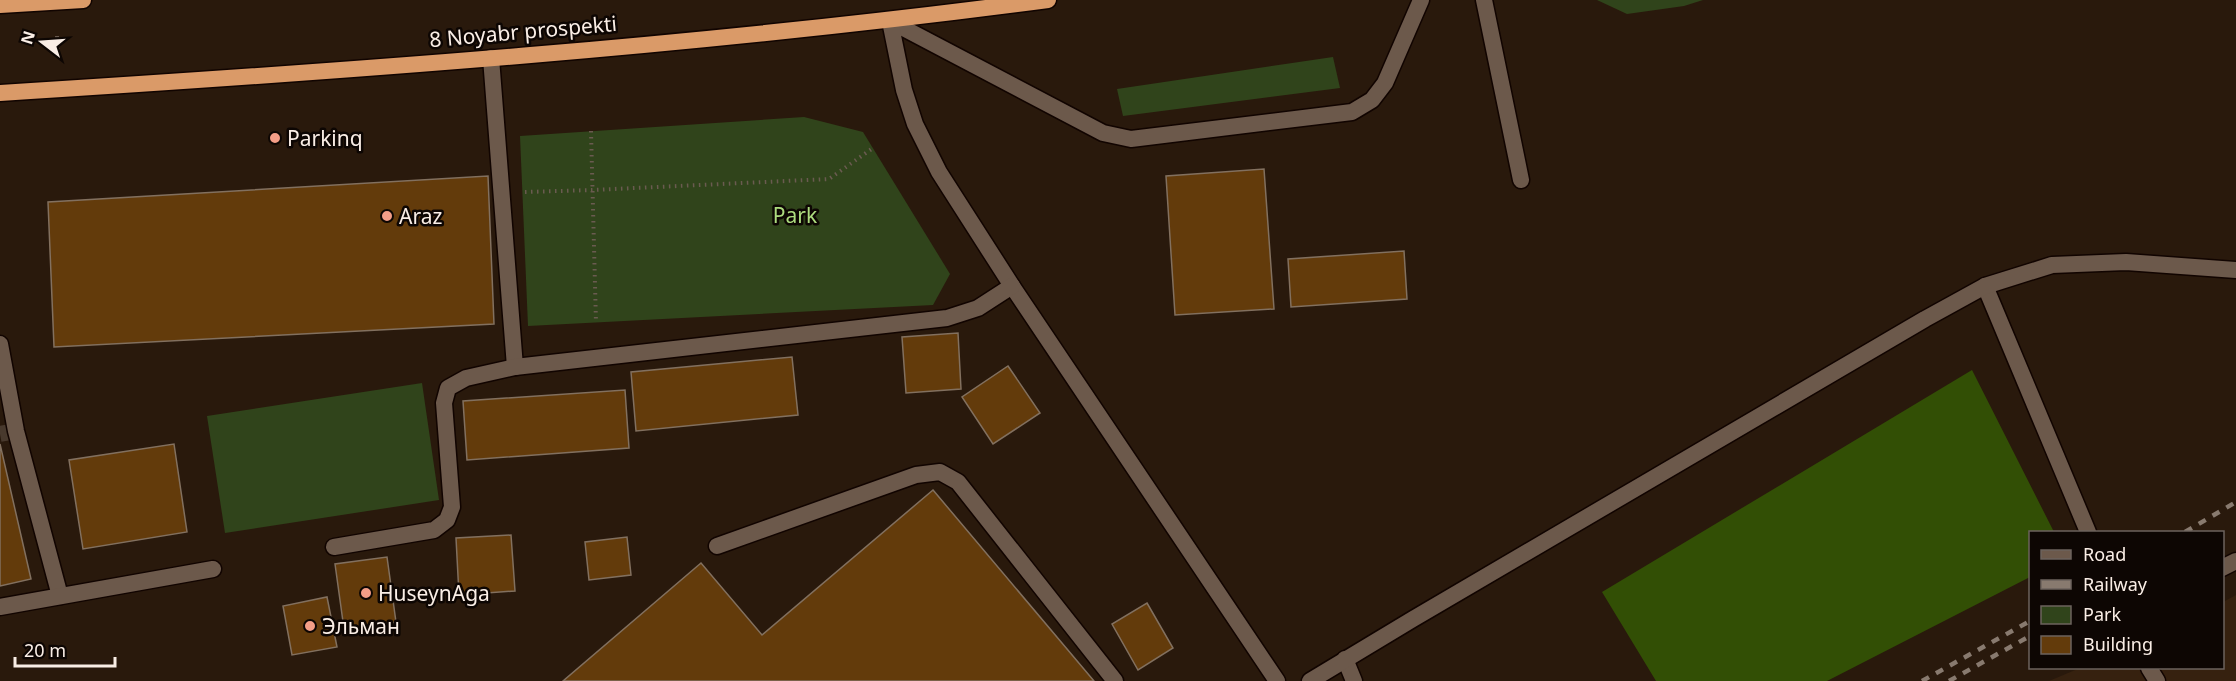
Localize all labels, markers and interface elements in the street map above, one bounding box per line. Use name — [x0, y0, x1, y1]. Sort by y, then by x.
street label: 8 Noyabr prospekti — [428, 9, 618, 53]
north arrow — [12, 12, 72, 72]
text: N — [15, 28, 40, 47]
place label: Parkinq — [287, 124, 363, 152]
marker: Parkinq — [268, 131, 282, 145]
park label: Park — [773, 201, 818, 229]
place label: Araz — [399, 202, 442, 230]
marker: Araz — [380, 209, 394, 223]
legend — [2029, 531, 2224, 669]
text: Road — [2083, 542, 2126, 566]
text: Railway — [2083, 572, 2148, 596]
place label: HuseynAga — [378, 579, 490, 607]
marker: HuseynAga — [359, 586, 373, 600]
text: Park — [2083, 602, 2121, 626]
place label: Эльман — [322, 612, 400, 640]
marker: Эльман — [303, 619, 317, 633]
scale bar — [15, 630, 116, 668]
text: Building — [2083, 632, 2153, 656]
text: 20 m — [24, 638, 66, 662]

